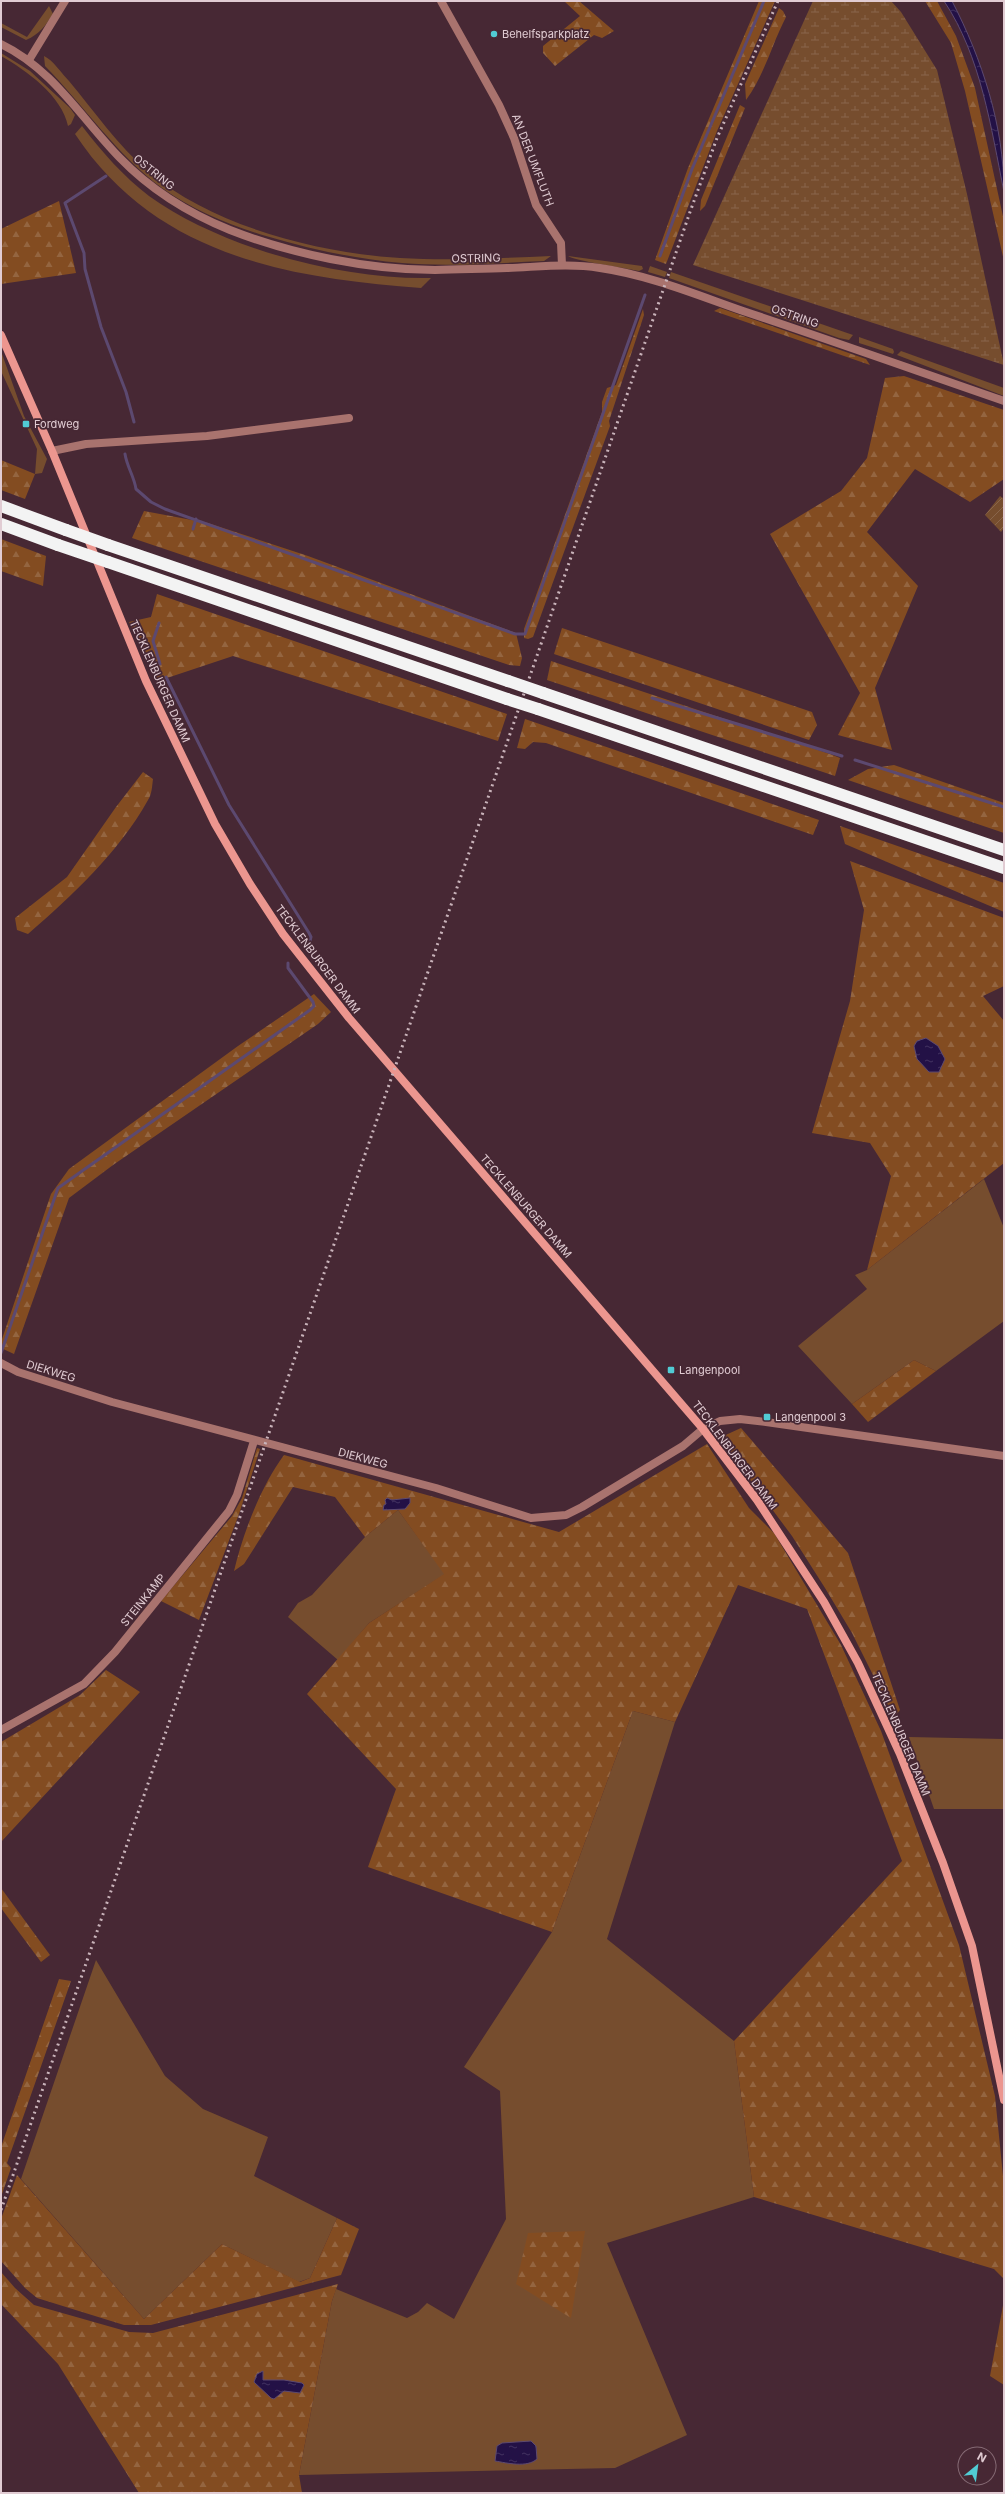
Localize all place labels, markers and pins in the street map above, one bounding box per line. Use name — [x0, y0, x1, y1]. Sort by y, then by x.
place label: Behelfsparkplatz — [502, 27, 589, 41]
marker: Behelfsparkplatz — [489, 29, 499, 39]
place label: Fordweg — [34, 417, 79, 431]
marker: Fordweg — [21, 419, 31, 429]
place label: Langenpool — [679, 1363, 740, 1377]
marker: Langenpool — [666, 1365, 676, 1375]
place label: Langenpool 3 — [775, 1410, 846, 1424]
marker: Langenpool 3 — [762, 1412, 772, 1422]

